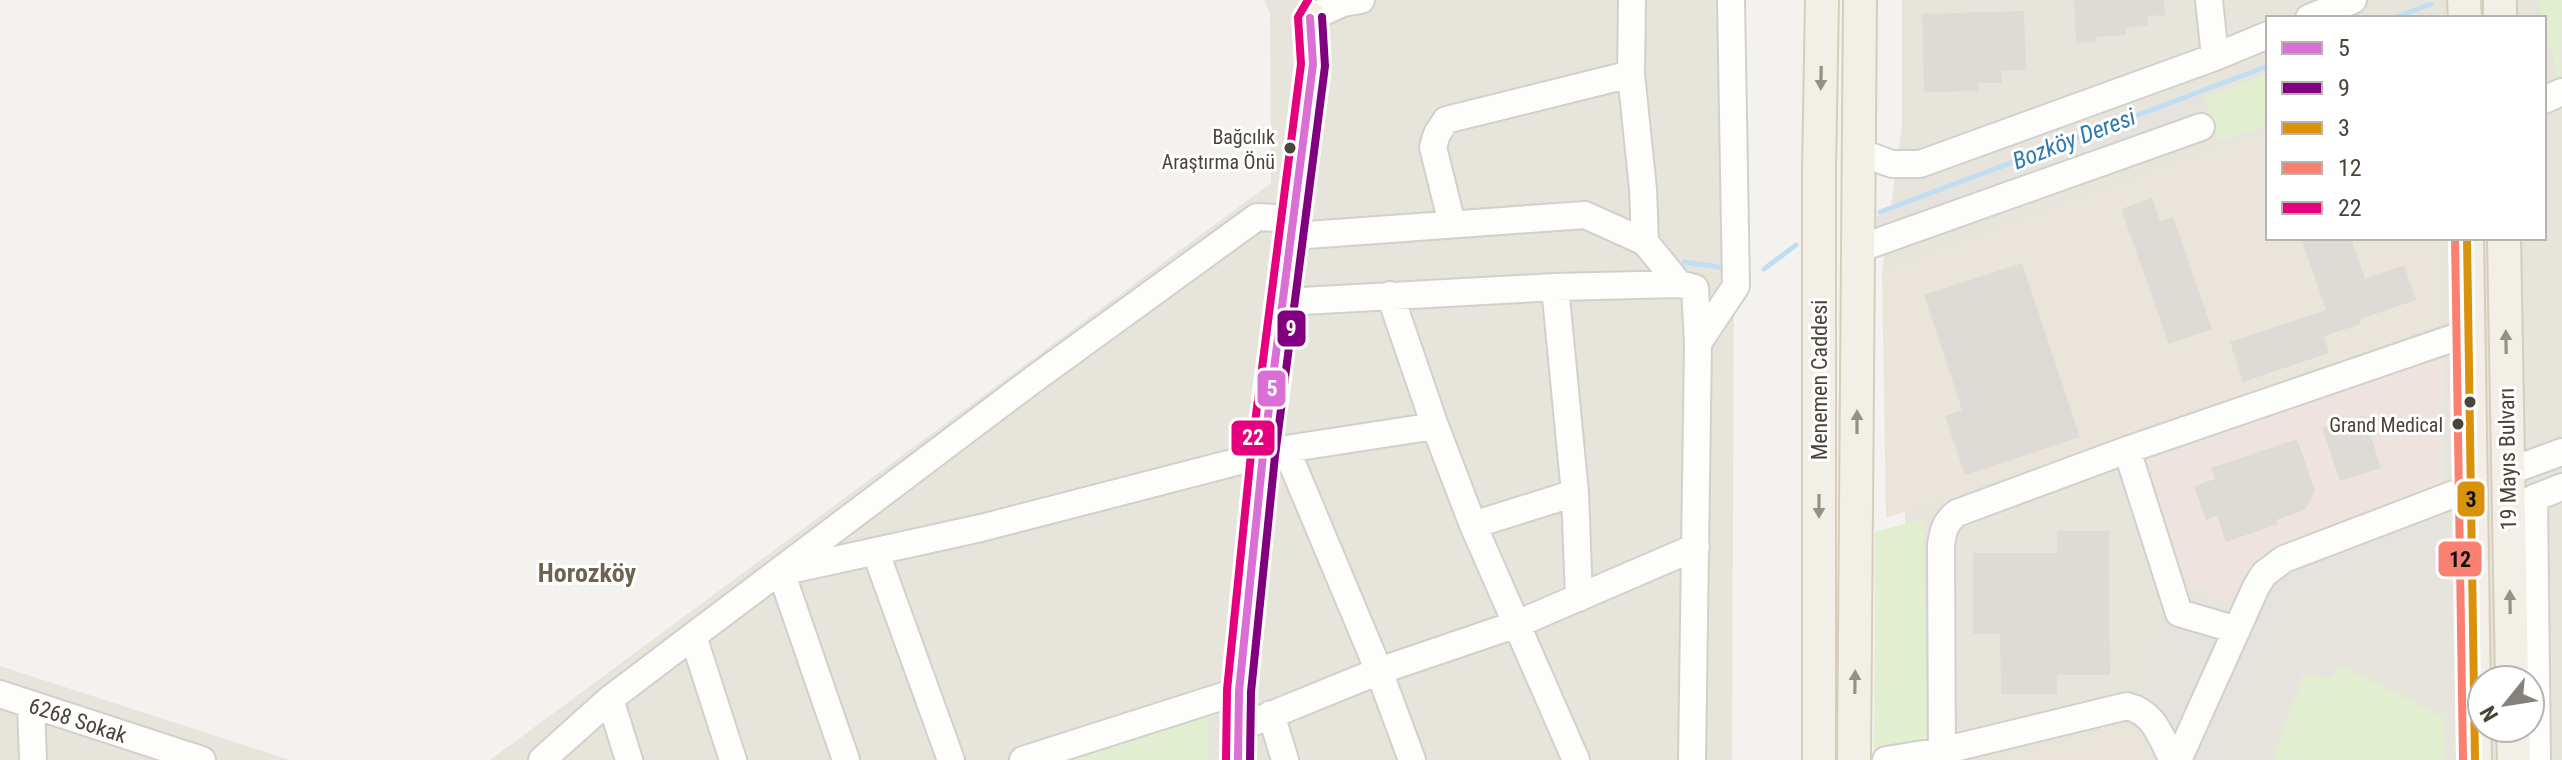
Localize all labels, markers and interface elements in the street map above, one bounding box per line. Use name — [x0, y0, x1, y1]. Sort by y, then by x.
legend — [2266, 16, 2546, 240]
text: 5 — [2338, 34, 2350, 62]
one-way arrow — [1814, 66, 1827, 91]
text: 9 — [2338, 74, 2350, 102]
water label: Bozköy Deresi — [2009, 102, 2140, 175]
text: 3 — [2338, 114, 2350, 142]
place label: Bağcılık Araştırma Önü — [1162, 125, 1275, 174]
marker: Bağcılık Araştırma Önü — [1282, 140, 1298, 156]
text: 12 — [2338, 154, 2362, 182]
text: 22 — [2338, 194, 2362, 222]
street label: Menemen Caddesi — [1807, 300, 1832, 460]
line badge: 9 — [1276, 309, 1307, 348]
text: 9 — [1285, 316, 1297, 341]
one-way arrow — [2499, 329, 2512, 354]
line badge: 5 — [1256, 369, 1287, 408]
text: 5 — [1266, 376, 1278, 401]
street label: 19 Mayıs Bulvarı — [2494, 388, 2521, 530]
unlabelled marker — [2462, 394, 2478, 410]
one-way arrow — [1851, 409, 1863, 434]
place label: Grand Medical — [2329, 413, 2443, 437]
marker: Grand Medical — [2450, 416, 2466, 432]
line badge: 22 — [1230, 419, 1276, 457]
text: 22 — [1242, 425, 1264, 450]
line badge: 3 — [2456, 480, 2486, 518]
text: 3 — [2465, 487, 2477, 512]
one-way arrow — [1813, 494, 1825, 519]
line badge: 12 — [2437, 540, 2483, 578]
text: 12 — [2449, 547, 2471, 572]
district label: Horozköy — [538, 558, 637, 588]
one-way arrow — [2504, 589, 2516, 614]
north arrow — [2466, 664, 2546, 744]
one-way arrow — [1849, 669, 1861, 694]
street label: 6268 Sokak — [26, 693, 130, 748]
text: N — [2475, 702, 2503, 726]

